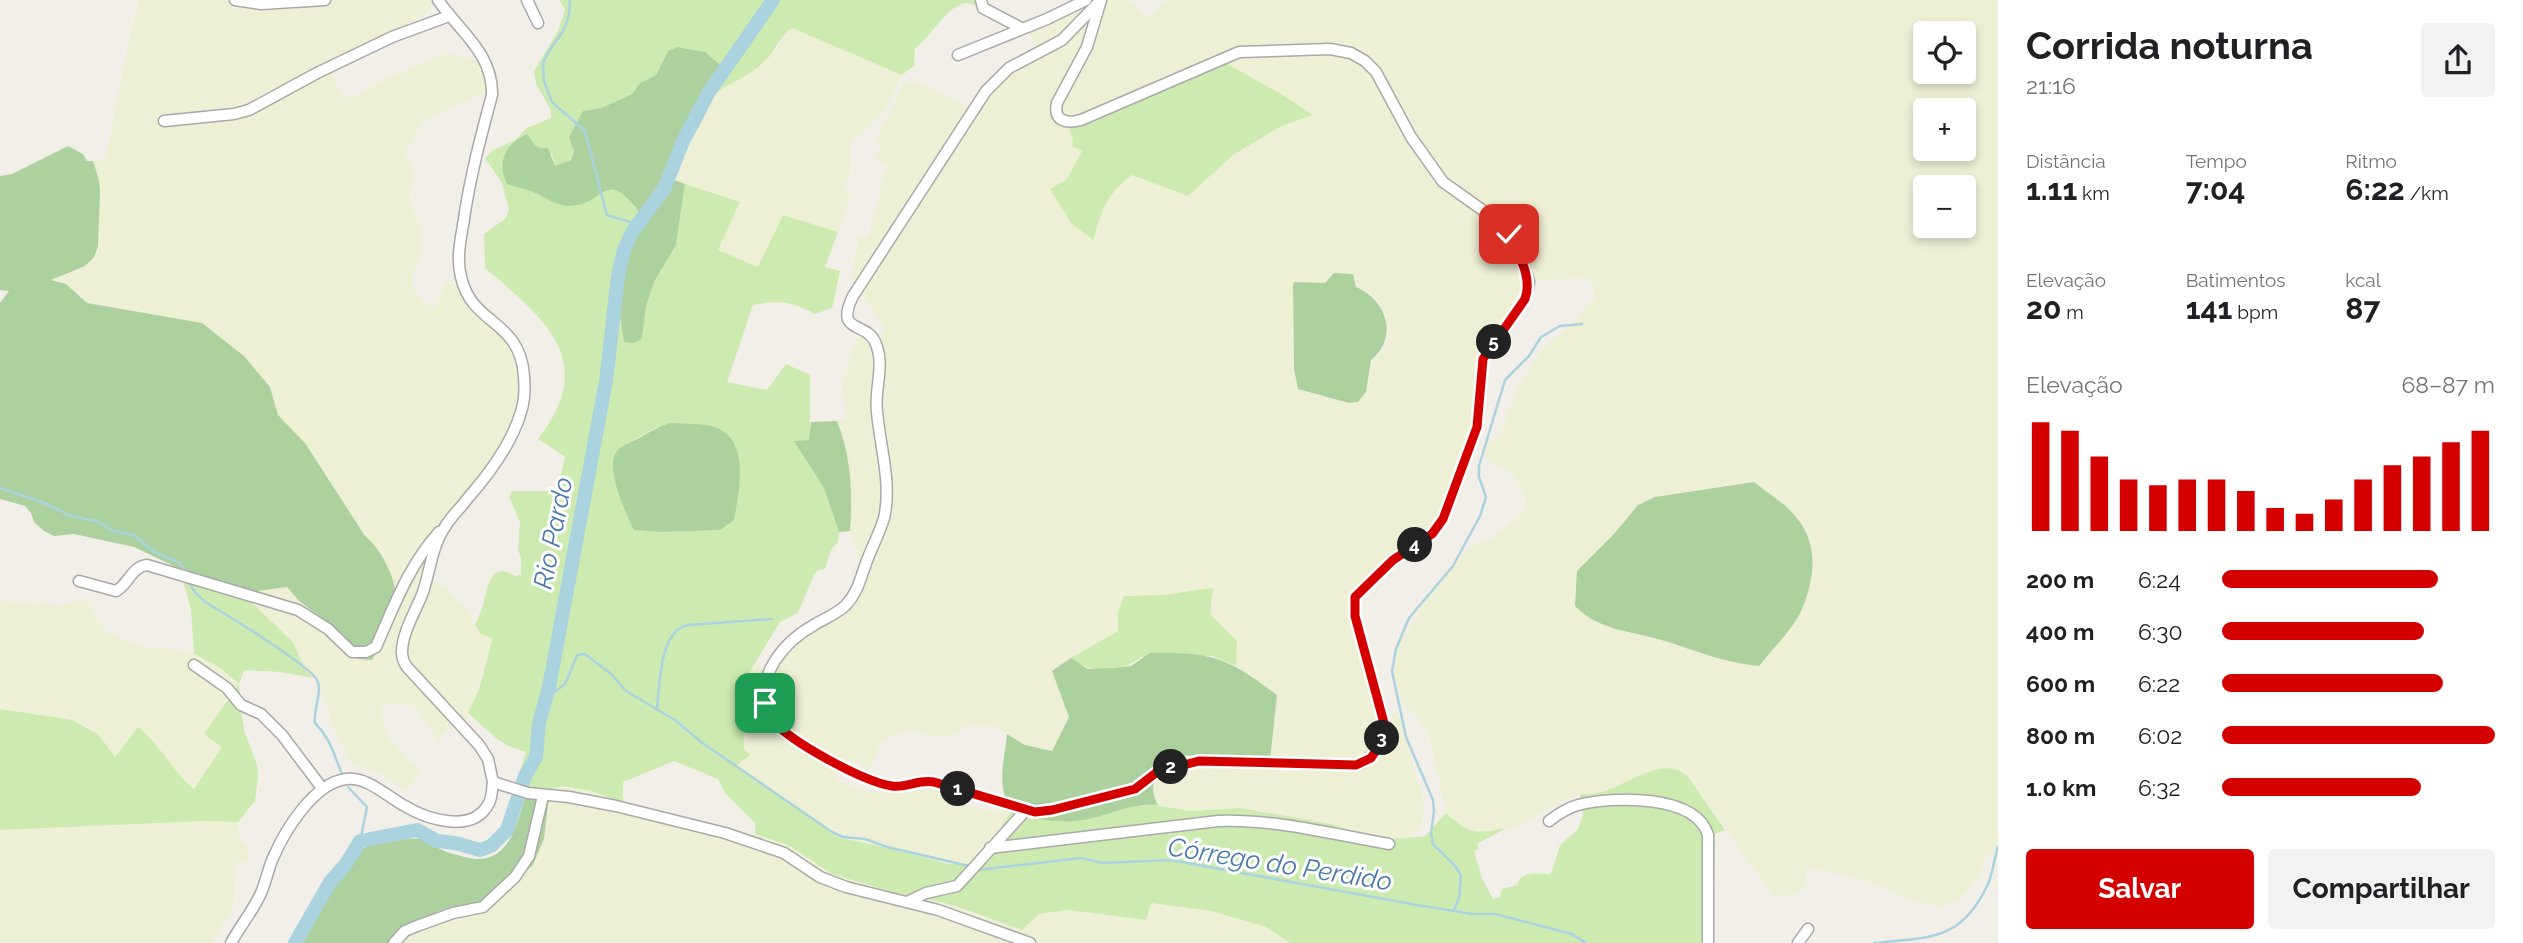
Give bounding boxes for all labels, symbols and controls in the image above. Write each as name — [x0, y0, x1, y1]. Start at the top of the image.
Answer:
map controls — [1913, 21, 1976, 238]
button: locate — [1913, 21, 1976, 84]
text: Corrida noturna — [2026, 23, 2313, 68]
button: share — [2421, 23, 2495, 97]
text: 21:16 — [2026, 72, 2076, 99]
button: + — [1913, 98, 1976, 161]
text: Distância — [2026, 150, 2106, 172]
text: Tempo — [2186, 150, 2247, 172]
text: Ritmo — [2345, 150, 2397, 172]
text: 1.11 — [2026, 172, 2077, 207]
text: 7:04 — [2186, 172, 2245, 207]
text: 6:22 — [2345, 172, 2405, 207]
button: − — [1913, 175, 1976, 238]
text: km — [2077, 182, 2110, 204]
text: /km — [2405, 182, 2449, 204]
pin — [1479, 204, 1539, 264]
icon: check — [1490, 215, 1528, 253]
text: Elevação — [2026, 269, 2106, 291]
text: Batimentos — [2186, 269, 2285, 291]
text: kcal — [2345, 269, 2381, 291]
text: 20 — [2026, 291, 2061, 326]
text: 141 — [2186, 291, 2232, 326]
text: 87 — [2345, 291, 2380, 326]
text: m — [2061, 301, 2084, 323]
text: bpm — [2232, 301, 2278, 323]
pin: 5 — [1476, 324, 1512, 360]
text: 5 — [1488, 330, 1499, 352]
text: Elevação — [2026, 371, 2123, 398]
text: 68–87 m — [2401, 371, 2495, 398]
water label: Rio Pardo — [527, 475, 579, 591]
pin: 4 — [1398, 528, 1432, 562]
text: 4 — [1409, 533, 1420, 555]
text: 200 m — [2026, 566, 2094, 593]
text: 6:24 — [2138, 566, 2181, 593]
text: 400 m — [2026, 618, 2094, 645]
text: 6:30 — [2138, 618, 2183, 645]
text: 600 m — [2026, 670, 2095, 697]
text: 6:22 — [2138, 670, 2180, 697]
pin — [735, 673, 795, 733]
icon: arrive — [746, 684, 784, 722]
pin: 3 — [1364, 720, 1400, 756]
text: 800 m — [2026, 722, 2095, 749]
text: 6:02 — [2138, 722, 2182, 749]
text: 3 — [1376, 726, 1387, 748]
pin: 2 — [1154, 750, 1188, 784]
text: 2 — [1165, 755, 1176, 777]
pin: 1 — [940, 772, 976, 806]
text: 1.0 km — [2026, 774, 2096, 801]
text: 6:32 — [2138, 774, 2180, 801]
text: 1 — [953, 777, 962, 799]
water label: Córrego do Perdido — [1166, 831, 1394, 897]
button: Salvar — [2026, 849, 2254, 929]
button: Compartilhar — [2268, 849, 2495, 929]

